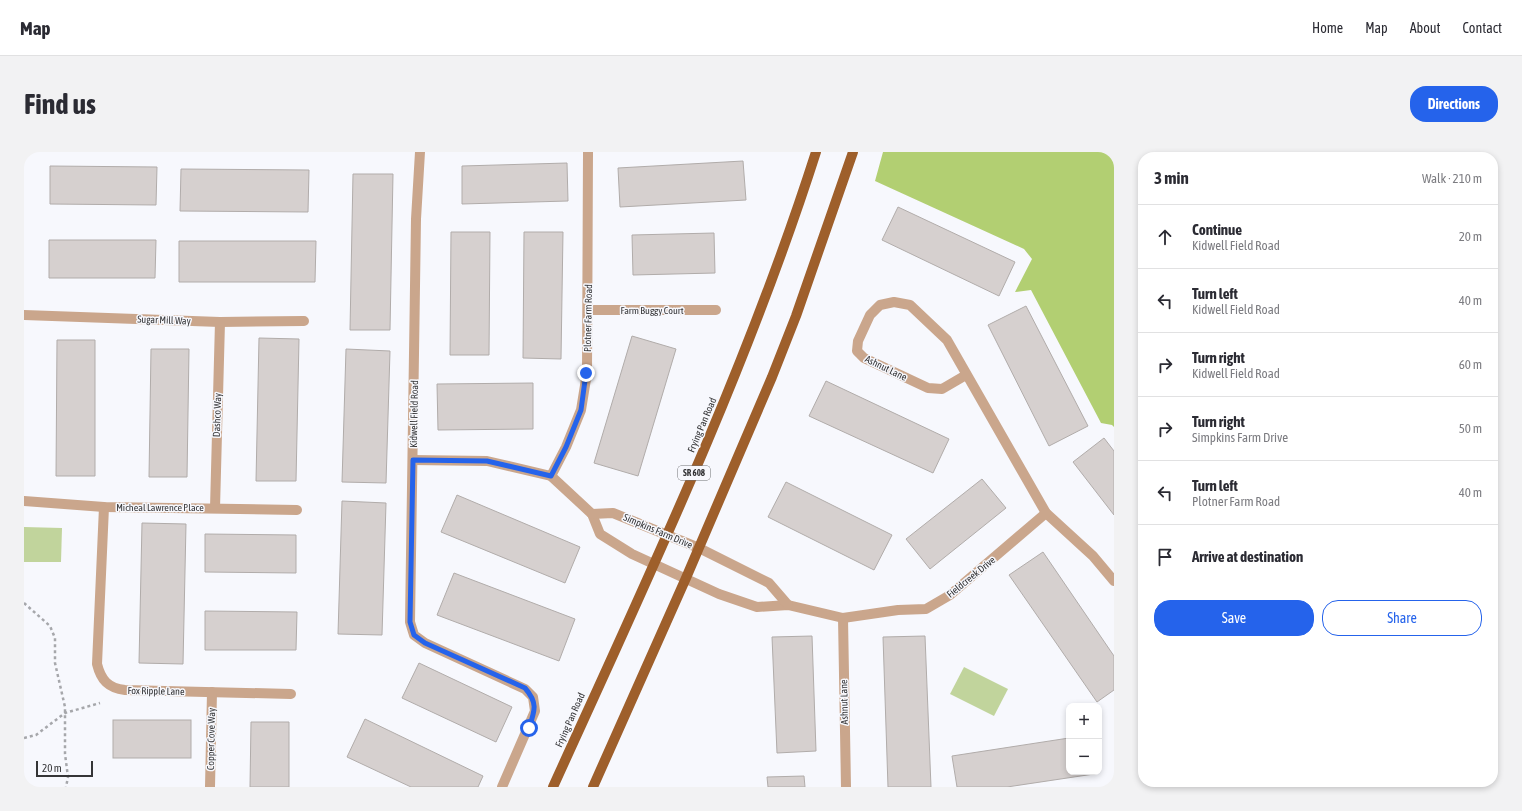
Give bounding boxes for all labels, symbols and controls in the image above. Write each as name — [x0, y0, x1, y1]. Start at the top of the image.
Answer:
text: Map — [20, 17, 51, 39]
text: Home — [1312, 20, 1343, 36]
text: Map — [1365, 20, 1388, 36]
text: About — [1410, 20, 1441, 36]
text: Contact — [1463, 20, 1502, 36]
button: Directions — [1410, 86, 1498, 122]
text: Find us — [24, 88, 96, 120]
text: 3 min — [1154, 168, 1189, 188]
text: Walk · 210 m — [1422, 171, 1482, 186]
text: Continue — [1192, 221, 1242, 238]
icon: ahead — [1154, 226, 1176, 248]
text: 20 m — [1459, 229, 1482, 244]
text: Kidwell Field Road — [1192, 238, 1280, 253]
street label: Plotner Farm Road — [582, 284, 594, 352]
text: Turn left — [1192, 285, 1238, 302]
icon: left — [1154, 290, 1176, 312]
text: 40 m — [1459, 293, 1482, 308]
text: Kidwell Field Road — [1192, 302, 1280, 317]
street label: Farm Buggy Court — [620, 305, 684, 316]
street label: Sugar Mill Way — [137, 314, 191, 326]
text: Turn right — [1192, 349, 1245, 366]
street label: Ashnut Lane — [863, 353, 909, 383]
icon: right — [1154, 354, 1176, 376]
text: 60 m — [1459, 357, 1482, 372]
route end — [577, 364, 595, 382]
text: Kidwell Field Road — [1192, 366, 1280, 381]
street label: Kidwell Field Road — [408, 380, 420, 448]
street label: Dashco Way — [211, 393, 223, 437]
street label: Frying Pan Road — [686, 396, 719, 454]
text: Turn right — [1192, 413, 1245, 430]
icon: right — [1154, 418, 1176, 440]
text: 50 m — [1459, 421, 1482, 436]
text: Simpkins Farm Drive — [1192, 430, 1288, 445]
road number: SR 608 — [678, 466, 710, 480]
text: Turn left — [1192, 477, 1238, 494]
icon: left — [1154, 482, 1176, 504]
text: 40 m — [1459, 485, 1482, 500]
text: Plotner Farm Road — [1192, 494, 1280, 509]
street label: Micheal Lawrence Place — [116, 502, 204, 513]
street label: Simpkins Farm Drive — [622, 511, 695, 551]
icon: arrive — [1154, 546, 1176, 568]
text: Arrive at destination — [1192, 548, 1303, 565]
street label: Fieldcreek Drive — [945, 554, 998, 600]
button: Save — [1154, 600, 1314, 636]
button: Share — [1322, 600, 1482, 636]
street label: Ashnut Lane — [838, 679, 850, 725]
street label: Fox Ripple Lane — [127, 685, 185, 697]
street label: Frying Pan Road — [553, 691, 587, 749]
map controls — [1066, 703, 1102, 775]
button: + — [1066, 703, 1102, 739]
street label: Copper Cove Way — [205, 708, 217, 770]
route start — [520, 719, 538, 737]
button: − — [1066, 739, 1102, 775]
scale bar — [36, 759, 93, 778]
text: 20 m — [42, 762, 62, 774]

